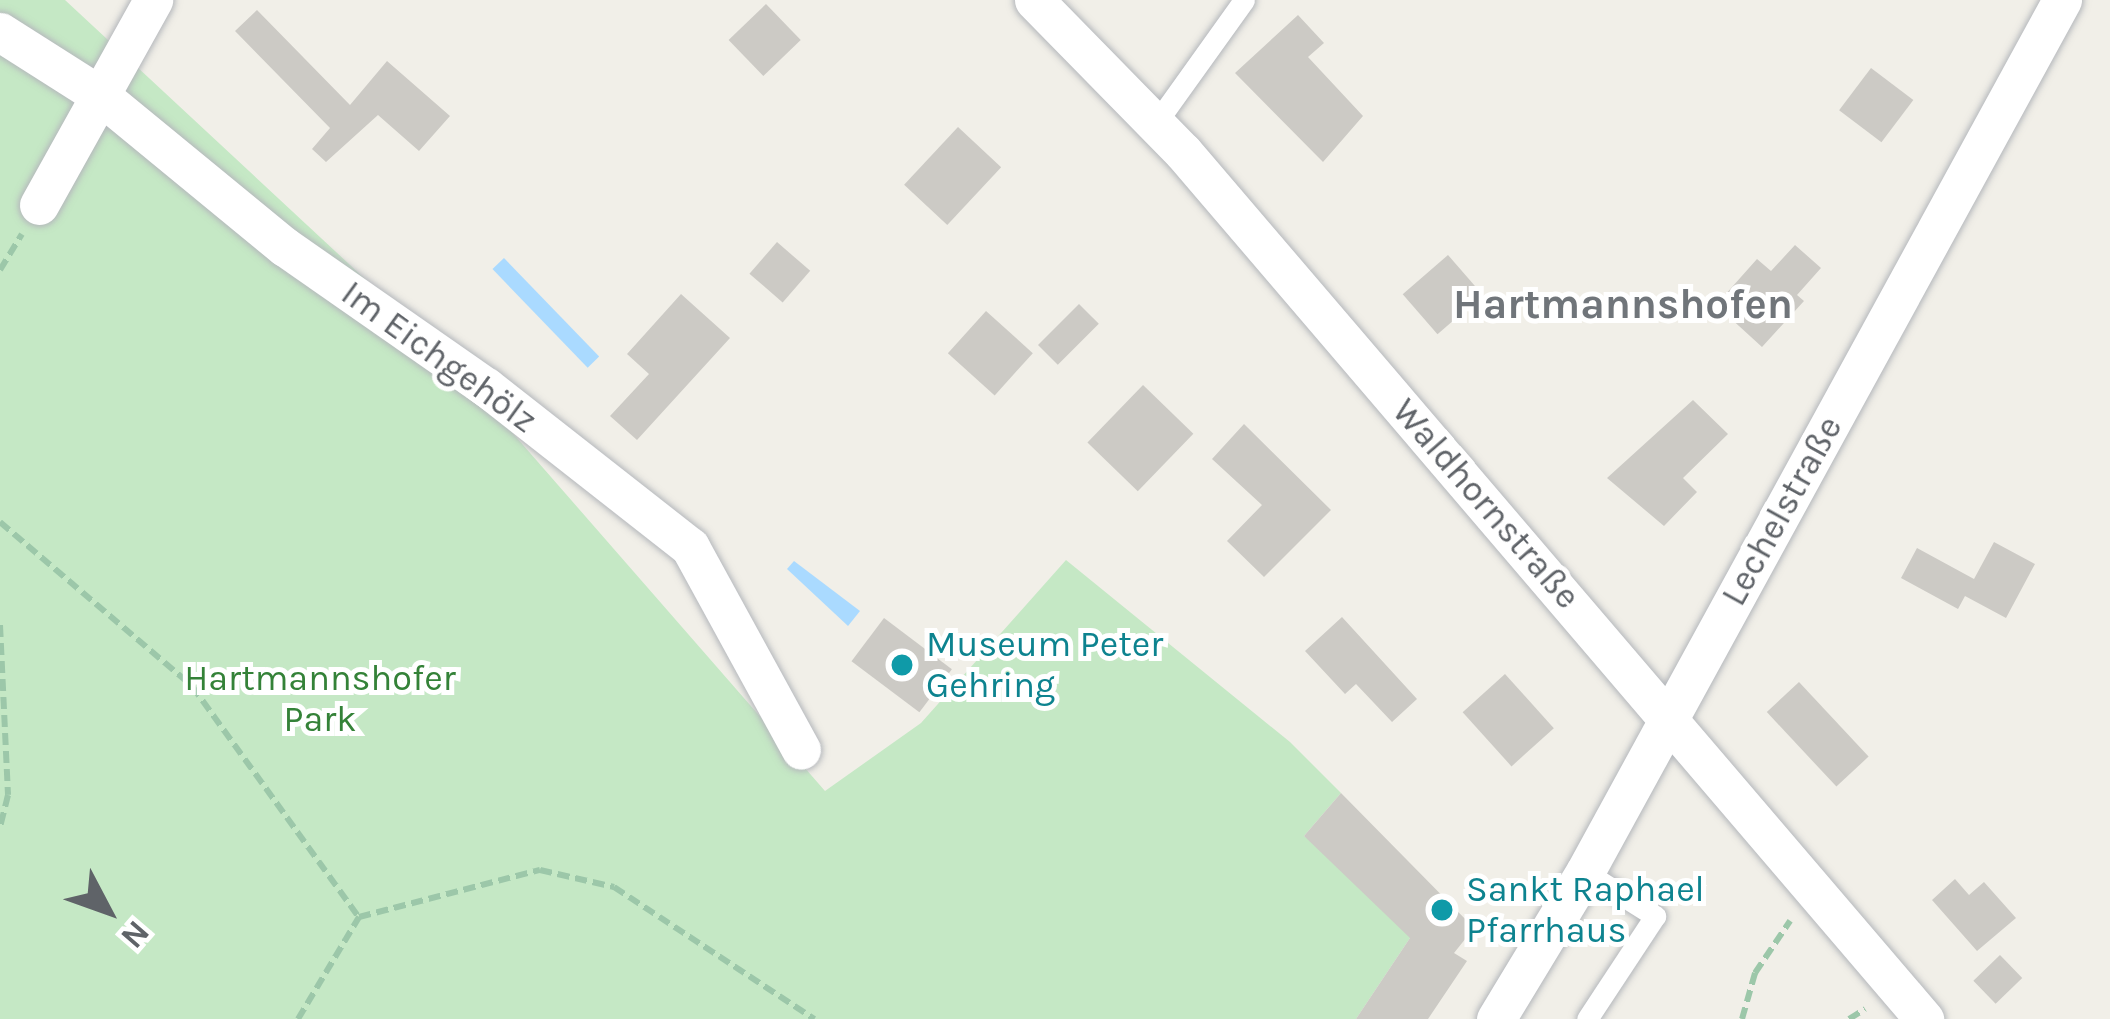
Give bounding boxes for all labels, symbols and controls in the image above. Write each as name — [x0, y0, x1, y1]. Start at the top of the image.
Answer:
street label: Im Eichgehölz — [333, 272, 545, 442]
district label: Hartmannshofen — [1453, 279, 1793, 329]
street label: Waldhornstraße — [1383, 390, 1589, 618]
street label: Lechelstraße — [1712, 409, 1852, 613]
place label: Museum Peter Gehring — [926, 622, 1163, 707]
marker: Museum Peter Gehring — [889, 652, 915, 678]
park label: Hartmannshofer Park — [184, 656, 456, 741]
north arrow — [48, 851, 168, 971]
place label: Sankt Raphael Pfarrhaus — [1466, 867, 1705, 952]
marker: Sankt Raphael Pfarrhaus — [1429, 897, 1455, 923]
text: N — [113, 913, 157, 956]

